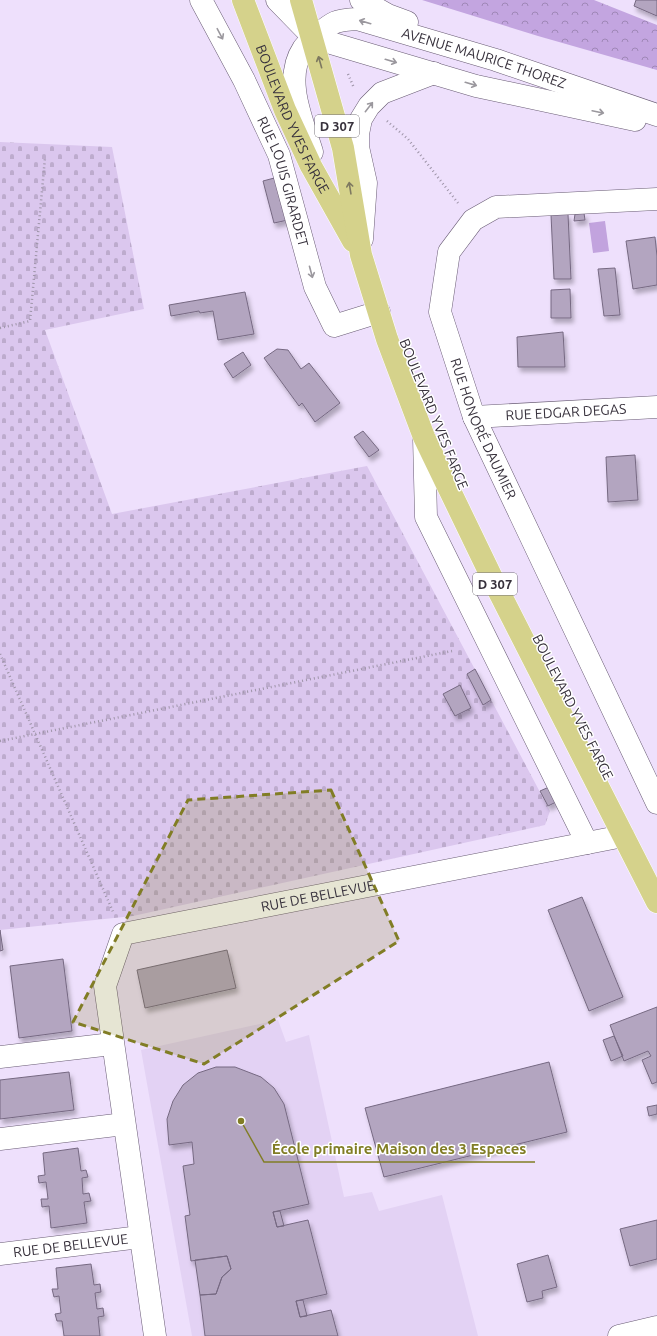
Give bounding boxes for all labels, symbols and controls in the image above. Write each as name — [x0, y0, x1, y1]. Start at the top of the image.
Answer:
one-way arrow — [358, 17, 371, 25]
street label: AVENUE MAURICE THOREZ — [400, 25, 568, 91]
one-way arrow — [216, 28, 224, 40]
street label: BOULEVARD YVES FARGE — [253, 42, 333, 196]
one-way arrow — [316, 56, 323, 69]
one-way arrow — [385, 58, 398, 65]
one-way arrow — [464, 81, 477, 88]
one-way arrow — [365, 102, 373, 113]
one-way arrow — [591, 108, 604, 116]
street label: RUE LOUIS GIRARDET — [254, 114, 312, 248]
road number: D 307 — [315, 115, 359, 137]
one-way arrow — [346, 182, 354, 195]
one-way arrow — [308, 265, 315, 278]
street label: BOULEVARD YVES FARGE — [396, 336, 472, 492]
street label: RUE HONORÉ DAUMIER — [447, 356, 520, 502]
street label: RUE EDGAR DEGAS — [505, 401, 627, 423]
road number: D 307 — [473, 573, 517, 595]
street label: BOULEVARD YVES FARGE — [529, 632, 617, 782]
street label: RUE DE BELLEVUE — [259, 877, 376, 915]
callout: École primaire Maison des 3 Espaces — [264, 1135, 535, 1162]
text: École primaire Maison des 3 Espaces — [272, 1140, 526, 1157]
street label: RUE DE BELLEVUE — [12, 1231, 129, 1260]

